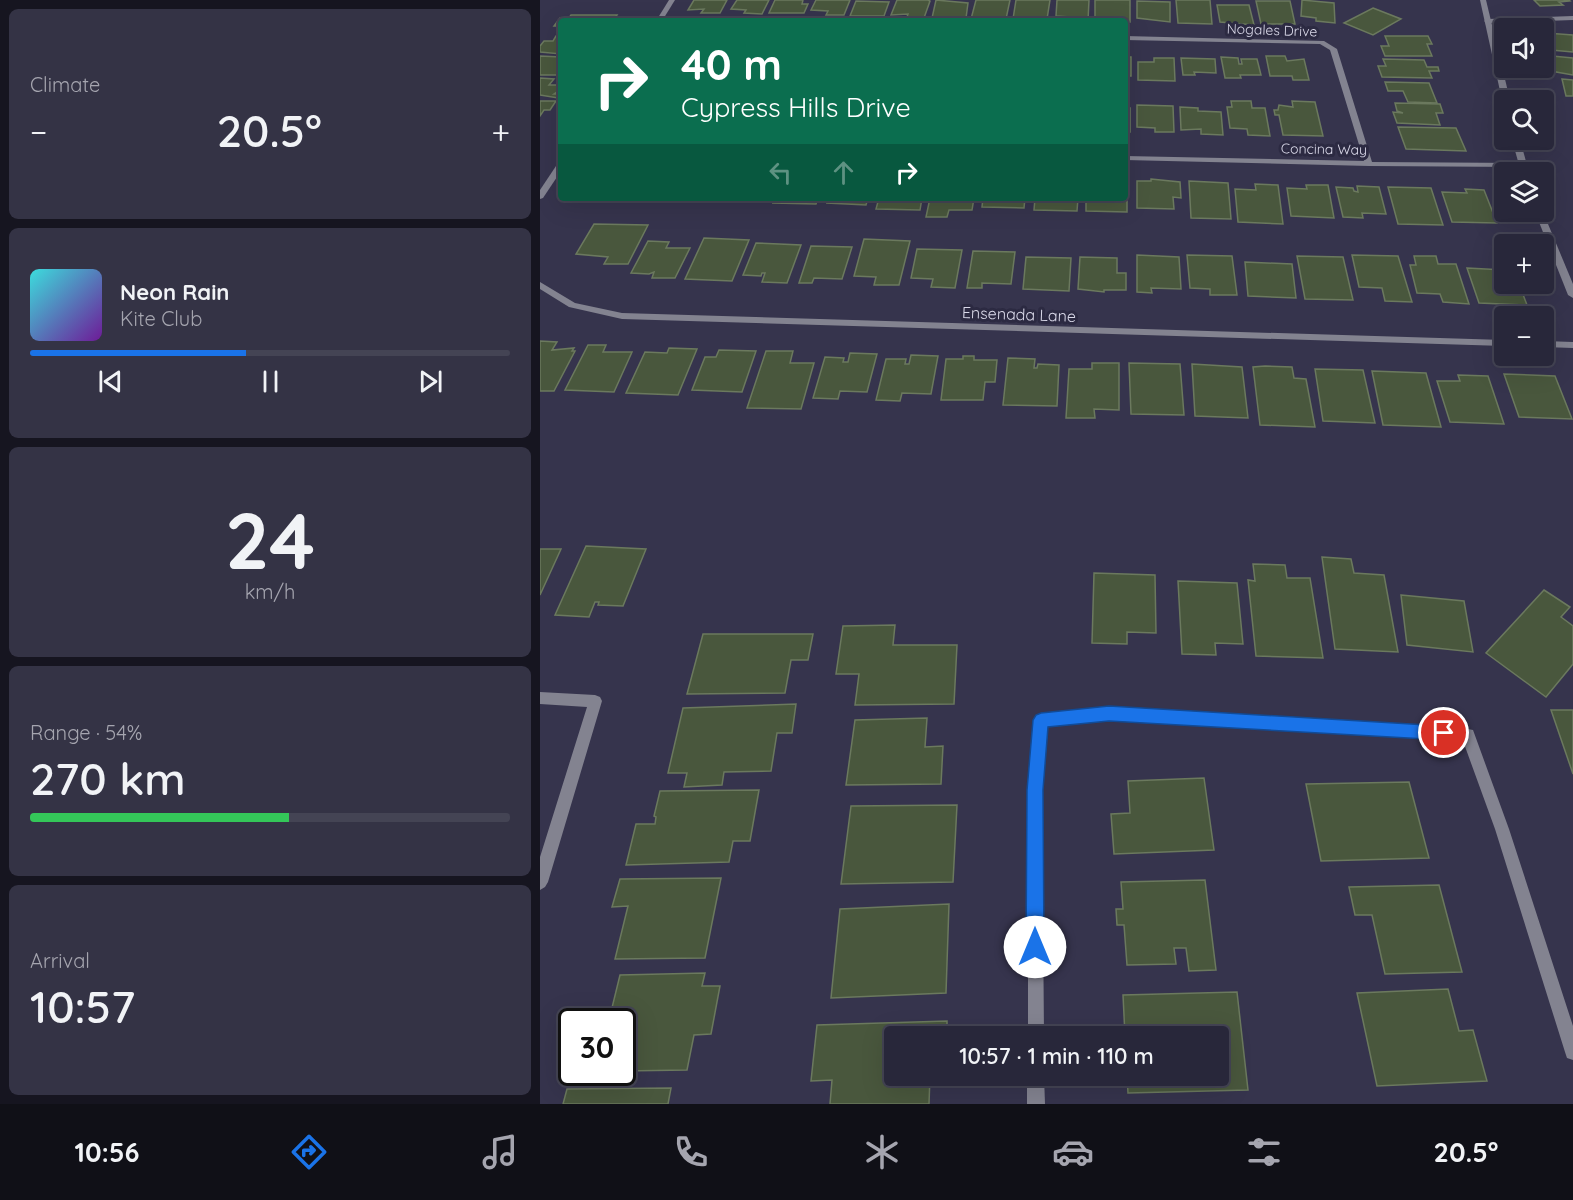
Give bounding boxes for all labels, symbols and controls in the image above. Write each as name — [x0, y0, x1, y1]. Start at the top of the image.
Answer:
map controls — [1494, 18, 1554, 366]
button: sound — [1494, 18, 1554, 78]
street label: Nogales Drive — [1226, 19, 1318, 41]
text: 40 m — [681, 38, 782, 91]
icon: right — [582, 42, 660, 120]
text: Climate — [30, 72, 100, 97]
text: Cypress Hills Drive — [681, 90, 911, 124]
button: search — [1494, 90, 1554, 150]
text: 20.5° — [217, 102, 322, 158]
text: − — [30, 111, 47, 152]
text: + — [491, 111, 510, 152]
street label: Concina Way — [1281, 139, 1367, 159]
icon: left — [764, 156, 797, 189]
icon: ahead — [827, 156, 860, 189]
icon: right — [890, 156, 923, 189]
button: layers — [1494, 162, 1554, 222]
button: + — [1494, 234, 1554, 294]
text: Neon Rain — [120, 278, 229, 306]
street label: Ensenada Lane — [962, 302, 1076, 326]
text: Kite Club — [120, 306, 202, 331]
button: − — [1494, 306, 1554, 366]
icon: previous — [94, 365, 127, 398]
icon: pause — [254, 365, 287, 398]
icon: next — [414, 365, 447, 398]
text: 24 — [225, 491, 315, 589]
text: km/h — [245, 579, 295, 604]
pin — [1418, 707, 1469, 758]
icon: arrive — [1427, 716, 1460, 749]
text: Range · 54% — [30, 720, 142, 745]
text: 270 km — [30, 750, 186, 806]
position arrow — [1003, 915, 1067, 979]
text: Arrival — [30, 948, 90, 973]
text: 10:57 — [30, 978, 135, 1034]
speed limit sign: 30 — [558, 1008, 636, 1086]
text: 10:57 · 1 min · 110 m — [959, 1042, 1154, 1070]
icon: directions — [288, 1131, 330, 1173]
icon: music — [479, 1131, 521, 1173]
icon: phone — [670, 1131, 712, 1173]
icon: climate — [861, 1131, 903, 1173]
icon: car — [1052, 1131, 1094, 1173]
icon: filters — [1243, 1131, 1285, 1173]
text: 10:56 — [74, 1135, 139, 1169]
text: 20.5° — [1434, 1135, 1498, 1169]

